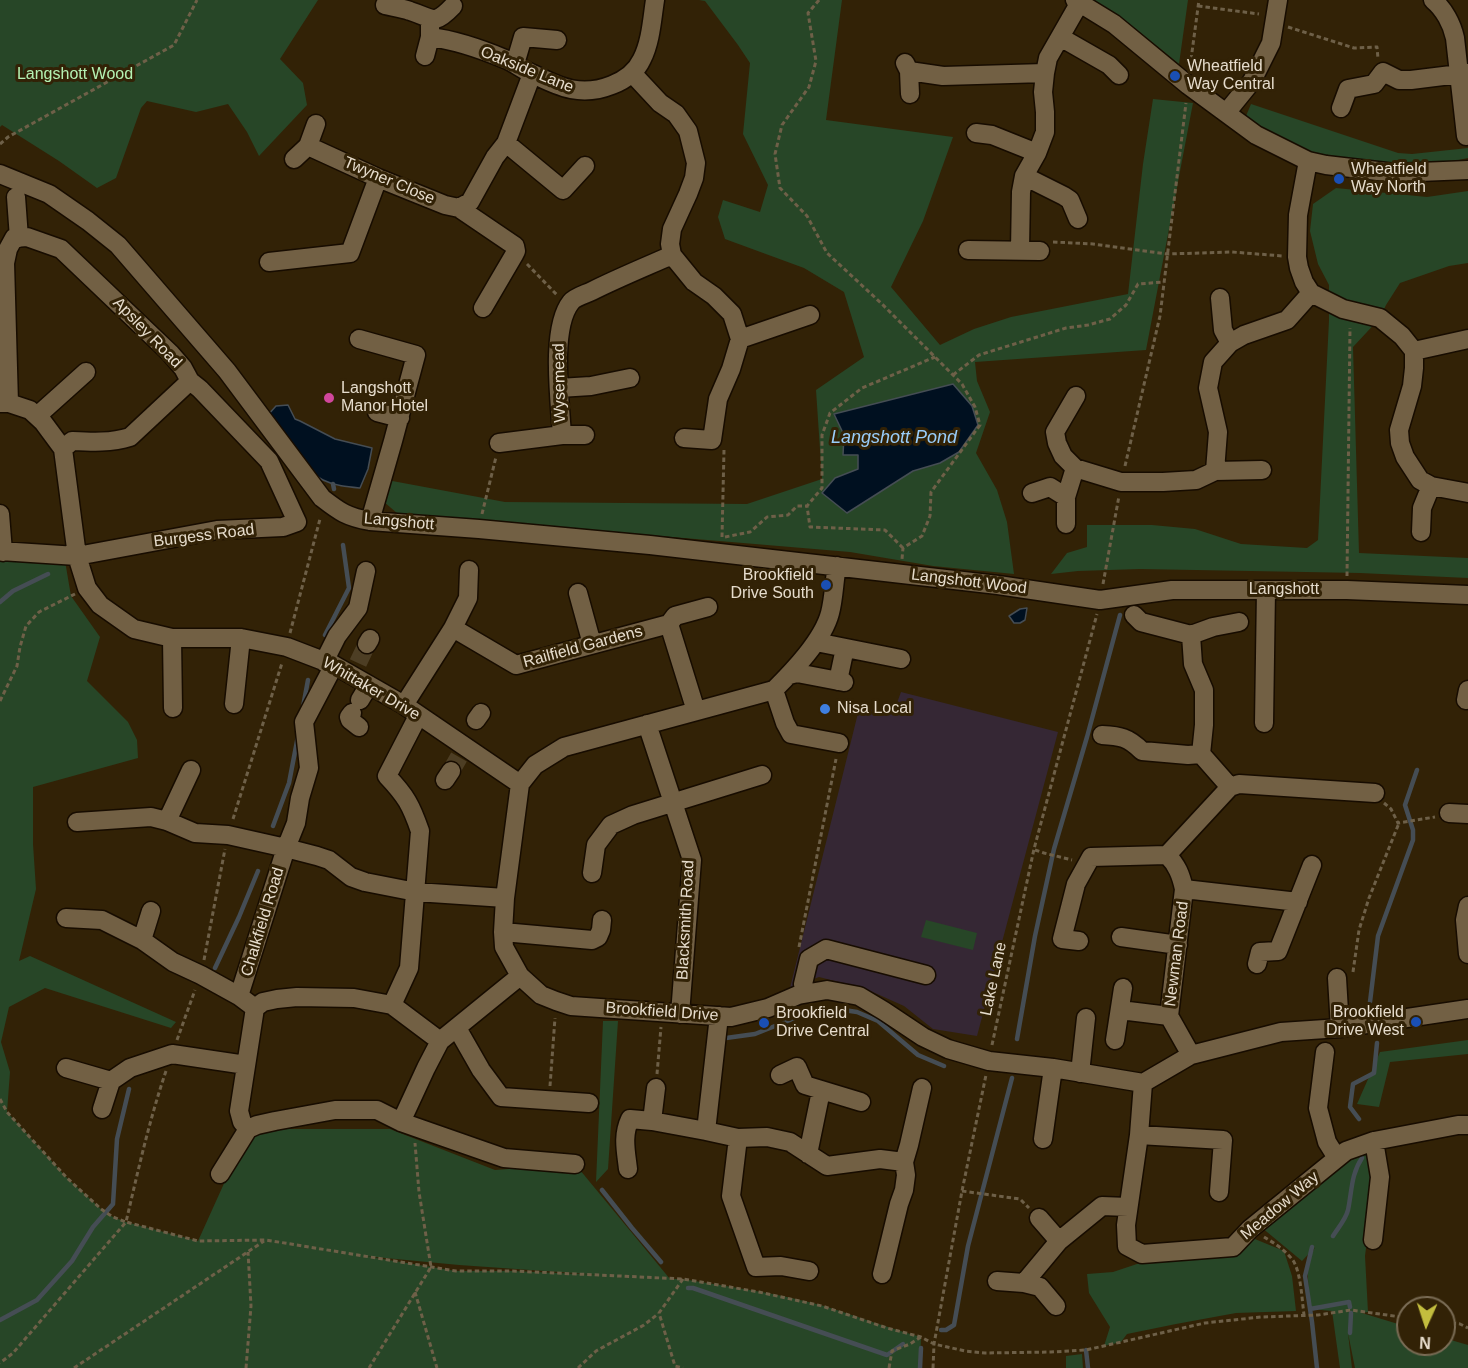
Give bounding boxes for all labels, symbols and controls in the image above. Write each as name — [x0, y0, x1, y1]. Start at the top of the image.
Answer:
street label: Oakside Lane — [478, 43, 576, 97]
place label: Wheatfield Way Central — [1187, 57, 1274, 95]
park label: Langshott Wood — [17, 65, 133, 85]
marker: Wheatfield Way Central — [1168, 69, 1182, 83]
street label: Twyner Close — [341, 153, 437, 209]
place label: Wheatfield Way North — [1351, 160, 1427, 198]
marker: Wheatfield Way North — [1332, 172, 1346, 186]
street label: Apsley Road — [109, 294, 185, 372]
street label: Wysemead — [550, 343, 570, 423]
place label: Langshott Manor Hotel — [341, 379, 428, 417]
marker: Langshott Manor Hotel — [322, 391, 336, 405]
water label: Langshott Pond — [831, 427, 957, 449]
street label: Langshott — [363, 509, 435, 535]
street label: Burgess Road — [153, 520, 255, 552]
street label: Langshott Wood — [910, 565, 1028, 599]
place label: Brookfield Drive South — [730, 566, 814, 604]
marker: Brookfield Drive South — [819, 578, 833, 592]
street label: Langshott — [1249, 580, 1319, 600]
street label: Railfield Gardens — [521, 622, 645, 672]
street label: Whittaker Drive — [319, 653, 423, 725]
place label: Nisa Local — [837, 699, 912, 719]
marker: Nisa Local — [818, 702, 832, 716]
street label: Blacksmith Road — [673, 860, 699, 980]
street label: Chalkfield Road — [237, 865, 289, 979]
street label: Newman Road — [1161, 900, 1193, 1008]
street label: Lake Lane — [977, 940, 1011, 1018]
street label: Brookfield Drive — [605, 998, 719, 1026]
place label: Brookfield Drive West — [1326, 1003, 1404, 1041]
place label: Brookfield Drive Central — [776, 1004, 869, 1042]
marker: Brookfield Drive West — [1409, 1015, 1423, 1029]
marker: Brookfield Drive Central — [757, 1016, 771, 1030]
street label: Meadow Way — [1237, 1168, 1323, 1244]
north arrow — [1396, 1296, 1456, 1356]
text: N — [1419, 1334, 1431, 1351]

